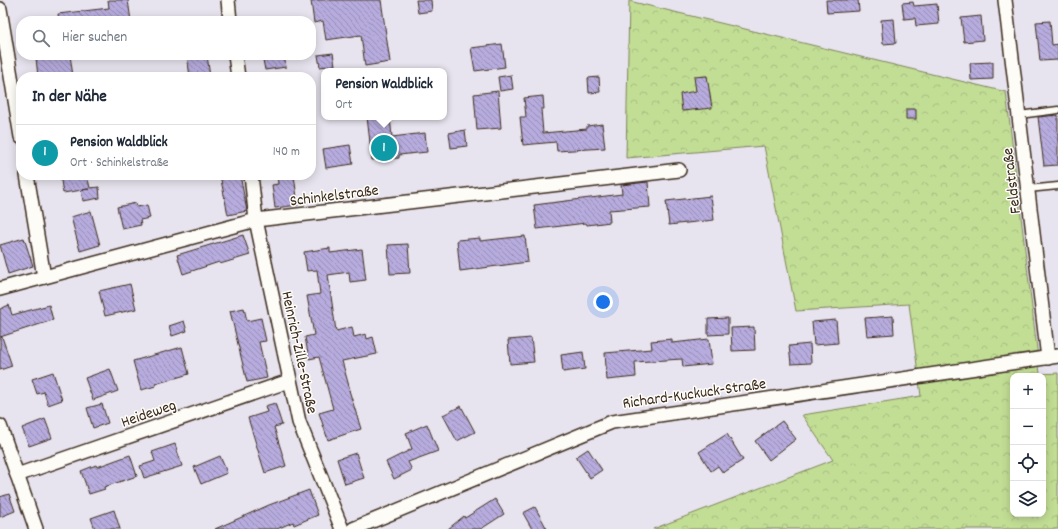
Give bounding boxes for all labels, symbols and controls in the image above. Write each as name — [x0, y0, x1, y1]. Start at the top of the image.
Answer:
search box — [16, 16, 316, 60]
icon: search — [30, 27, 52, 49]
text: Hier suchen — [62, 27, 127, 49]
popup — [321, 68, 447, 120]
text: Pension Waldblick — [335, 74, 433, 96]
text: In der Nähe — [32, 86, 107, 110]
text: Ort — [335, 96, 352, 115]
text: Pension Waldblick — [70, 132, 168, 154]
pin: 1 — [371, 133, 397, 163]
text: 1 — [44, 143, 46, 162]
text: 140 m — [273, 143, 300, 162]
street label: Feldstraße — [997, 146, 1028, 215]
text: Ort · Schinkelstraße — [70, 154, 169, 173]
street label: Schinkelstraße — [289, 180, 380, 213]
street label: Heinrich-Zille-Straße — [274, 289, 323, 416]
your location — [593, 292, 613, 312]
street label: Richard-Kuckuck-Straße — [621, 373, 768, 416]
map controls — [1010, 373, 1046, 517]
button: + — [1010, 373, 1046, 409]
street label: Heideweg — [118, 394, 180, 435]
button: − — [1010, 409, 1046, 445]
button: locate — [1010, 445, 1046, 481]
button: layers — [1010, 481, 1046, 517]

